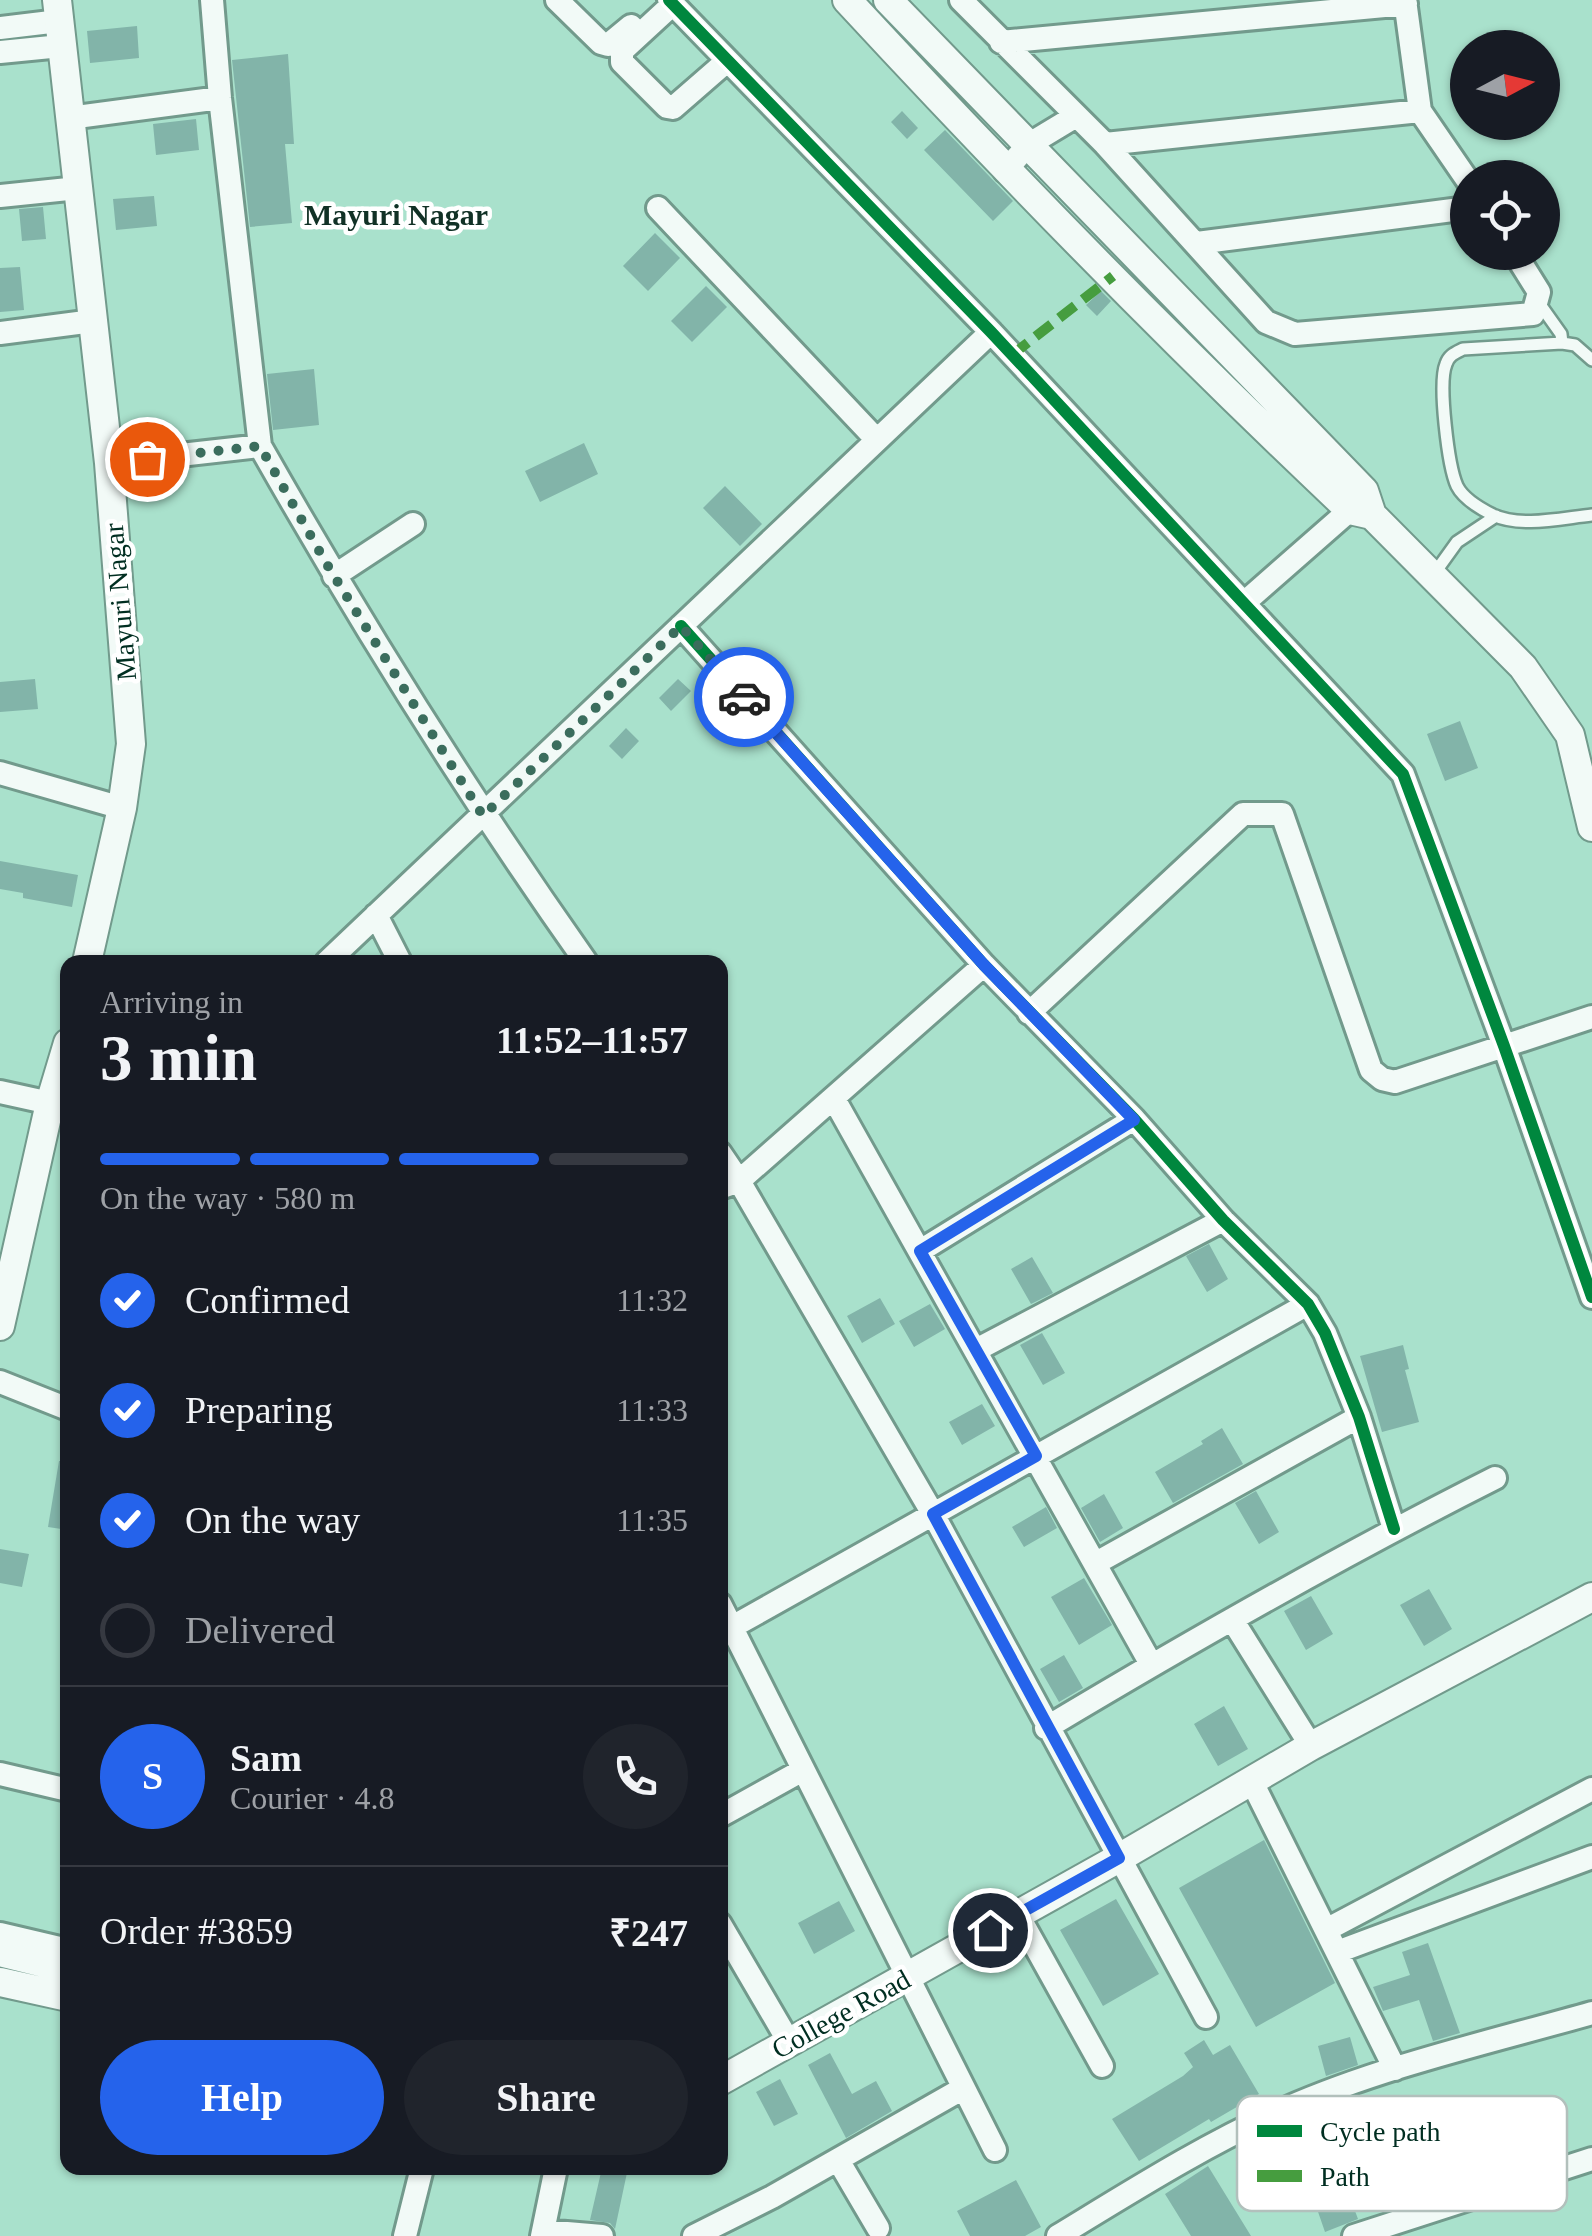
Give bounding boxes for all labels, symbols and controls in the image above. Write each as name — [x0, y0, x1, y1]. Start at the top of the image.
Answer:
north arrow — [1450, 30, 1560, 140]
map controls — [1450, 30, 1560, 270]
button: locate — [1450, 160, 1560, 270]
district label: Mayuri Nagar — [304, 198, 488, 231]
pin — [105, 417, 190, 502]
icon: bag — [120, 432, 175, 487]
street label: Mayuri Nagar — [98, 521, 142, 682]
courier — [694, 647, 794, 747]
icon: car — [717, 670, 772, 725]
text: Arriving in — [100, 984, 243, 1020]
text: 11:52–11:57 — [496, 1019, 688, 1061]
text: 3 min — [100, 1022, 257, 1094]
text: On the way · 580 m — [100, 1180, 355, 1216]
icon: check — [100, 1273, 155, 1328]
text: Confirmed — [185, 1279, 350, 1321]
text: 11:32 — [616, 1282, 688, 1318]
icon: check — [100, 1383, 155, 1438]
text: Preparing — [185, 1389, 333, 1431]
text: 11:33 — [616, 1392, 688, 1428]
icon: check — [100, 1493, 155, 1548]
text: On the way — [185, 1499, 360, 1541]
text: 11:35 — [616, 1502, 688, 1538]
text: Delivered — [185, 1609, 335, 1651]
button: phone — [583, 1724, 688, 1829]
text: Sam — [230, 1737, 302, 1779]
text: S — [142, 1755, 163, 1797]
text: Courier · 4.8 — [230, 1780, 394, 1816]
pin — [948, 1888, 1033, 1973]
icon: home — [963, 1903, 1018, 1958]
text: Order #3859 — [100, 1910, 293, 1952]
text: ₹247 — [609, 1912, 688, 1954]
street label: College Road — [766, 1963, 916, 2065]
button: Help — [100, 2040, 384, 2155]
button: Share — [404, 2040, 688, 2155]
legend — [1237, 2096, 1567, 2211]
text: Cycle path — [1320, 2116, 1441, 2147]
text: Path — [1320, 2161, 1370, 2192]

